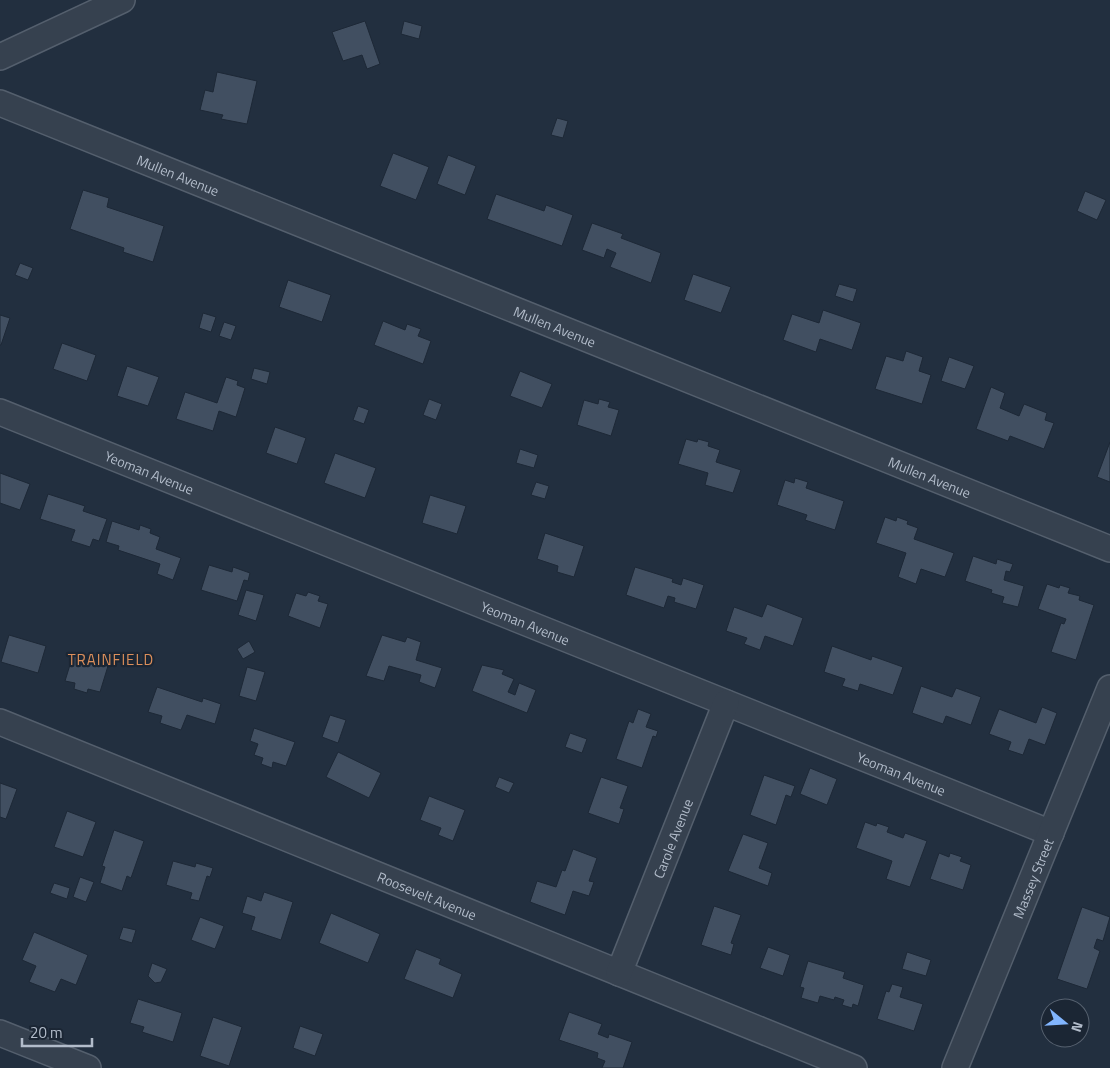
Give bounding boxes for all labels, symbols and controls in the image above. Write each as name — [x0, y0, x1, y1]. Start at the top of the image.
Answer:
street label: Mullen Avenue — [134, 149, 223, 201]
street label: Mullen Avenue — [511, 300, 599, 352]
street label: Yeoman Avenue — [102, 445, 197, 499]
street label: Mullen Avenue — [885, 451, 974, 503]
street label: Yeoman Avenue — [478, 595, 573, 650]
district label: TRAINFIELD — [68, 648, 154, 671]
street label: Yeoman Avenue — [854, 746, 949, 800]
street label: Carole Avenue — [647, 795, 698, 881]
street label: Massey Street — [1007, 835, 1058, 921]
street label: Roosevelt Avenue — [374, 866, 480, 925]
north arrow — [1040, 998, 1090, 1048]
scale bar — [22, 1016, 92, 1048]
text: N — [1066, 1019, 1089, 1035]
text: 20 m — [30, 1021, 63, 1044]

